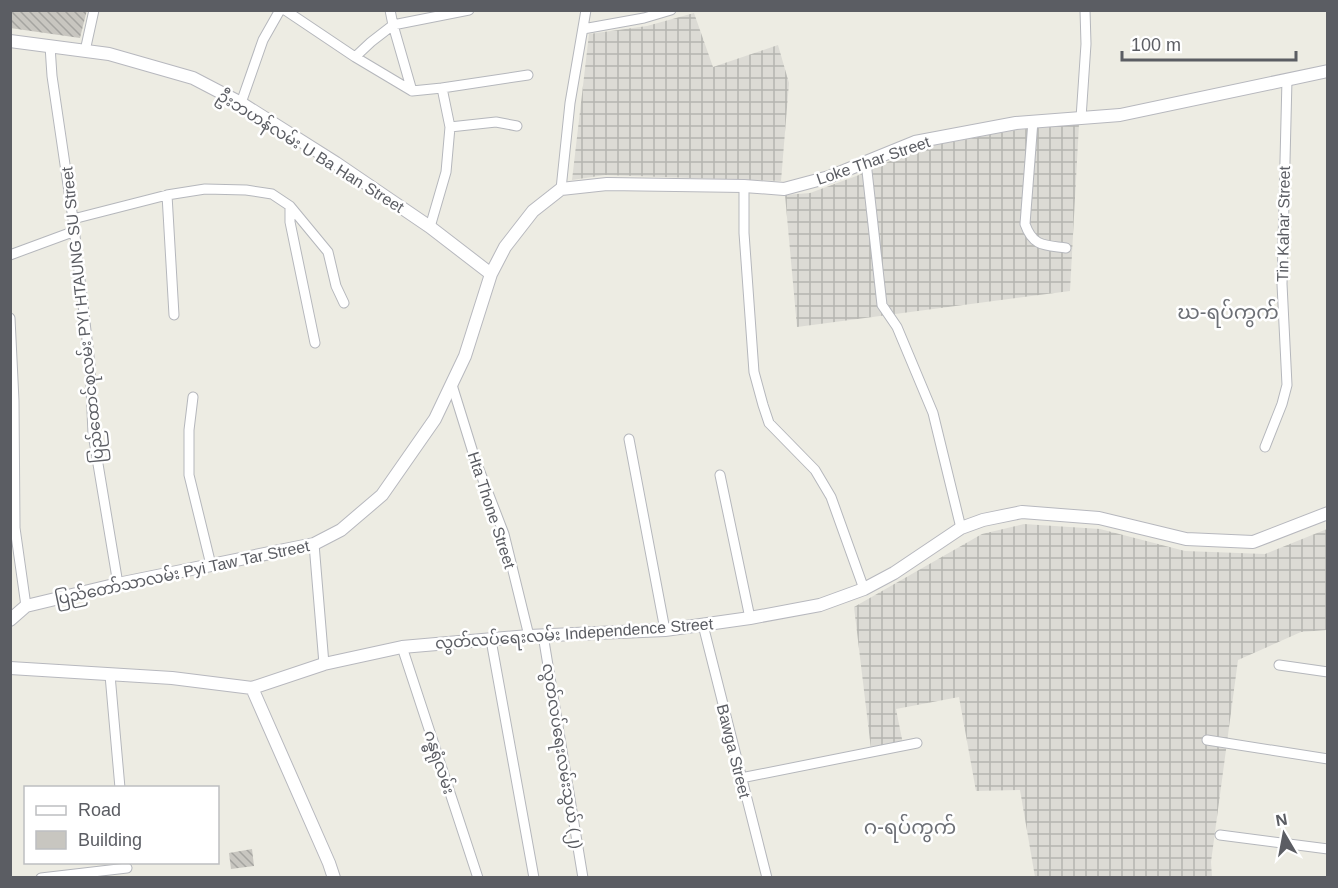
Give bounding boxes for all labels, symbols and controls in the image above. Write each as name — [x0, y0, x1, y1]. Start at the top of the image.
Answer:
scale bar — [1122, 24, 1296, 62]
text: 100 m — [1131, 35, 1181, 55]
street label: ဦးဘဟန်လမ်း U Ba Han Street — [212, 84, 409, 221]
street label: Loke Thar Street — [814, 133, 933, 188]
street label: ပြည်ထောင်စုလမ်း PYI HTAUNG SU Street — [55, 165, 112, 464]
street label: Tin Kahar Street — [1274, 165, 1293, 282]
district label: ဃ-ရပ်ကွက် — [1177, 298, 1279, 328]
street label: Hta Thone Street — [465, 450, 519, 571]
street label: ပြည်တော်သာလမ်း Pyi Taw Tar Street — [53, 534, 313, 613]
street label: လွတ်လပ်ရေးလမ်း Independence Street — [434, 612, 715, 657]
street label: လွတ်လပ်ရေးလမ်းသွယ် (၂) — [534, 662, 589, 851]
street label: Bawga Street — [714, 702, 754, 800]
street label: ဂန္ဓရုံလမ်း — [416, 727, 461, 798]
legend — [24, 786, 219, 864]
text: Road — [78, 800, 121, 820]
north arrow — [1254, 804, 1314, 864]
text: N — [1274, 810, 1289, 829]
district label: ဂ-ရပ်ကွက် — [864, 813, 956, 843]
text: Building — [78, 830, 142, 850]

